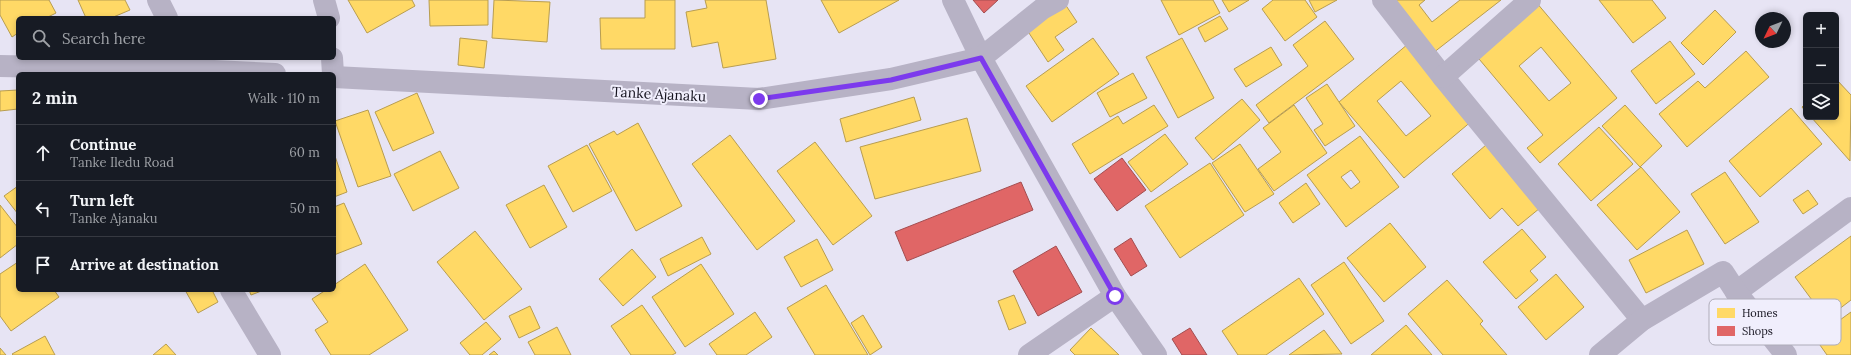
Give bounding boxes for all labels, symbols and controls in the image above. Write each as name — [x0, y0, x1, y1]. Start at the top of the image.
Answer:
north arrow — [1755, 12, 1791, 48]
map controls — [1803, 12, 1839, 120]
button: + — [1803, 12, 1839, 48]
search box — [16, 16, 336, 60]
icon: search — [30, 27, 52, 49]
text: Search here — [62, 29, 145, 48]
button: − — [1803, 48, 1839, 84]
street label: Tanke Ajanaku — [611, 83, 707, 105]
button: layers — [1803, 84, 1839, 120]
text: 2 min — [32, 87, 78, 109]
text: Walk · 110 m — [248, 90, 320, 107]
route end — [750, 90, 768, 108]
text: Continue — [70, 135, 136, 154]
icon: ahead — [32, 142, 54, 164]
text: 60 m — [289, 144, 320, 161]
text: Tanke Iledu Road — [70, 154, 174, 171]
text: Turn left — [70, 191, 134, 210]
icon: left — [32, 198, 54, 220]
text: 50 m — [290, 200, 320, 217]
text: Tanke Ajanaku — [70, 210, 158, 227]
icon: arrive — [32, 254, 54, 276]
text: Arrive at destination — [70, 255, 219, 274]
route start — [1106, 287, 1124, 305]
legend — [1709, 299, 1841, 345]
text: Homes — [1742, 306, 1778, 320]
text: Shops — [1742, 324, 1773, 338]

